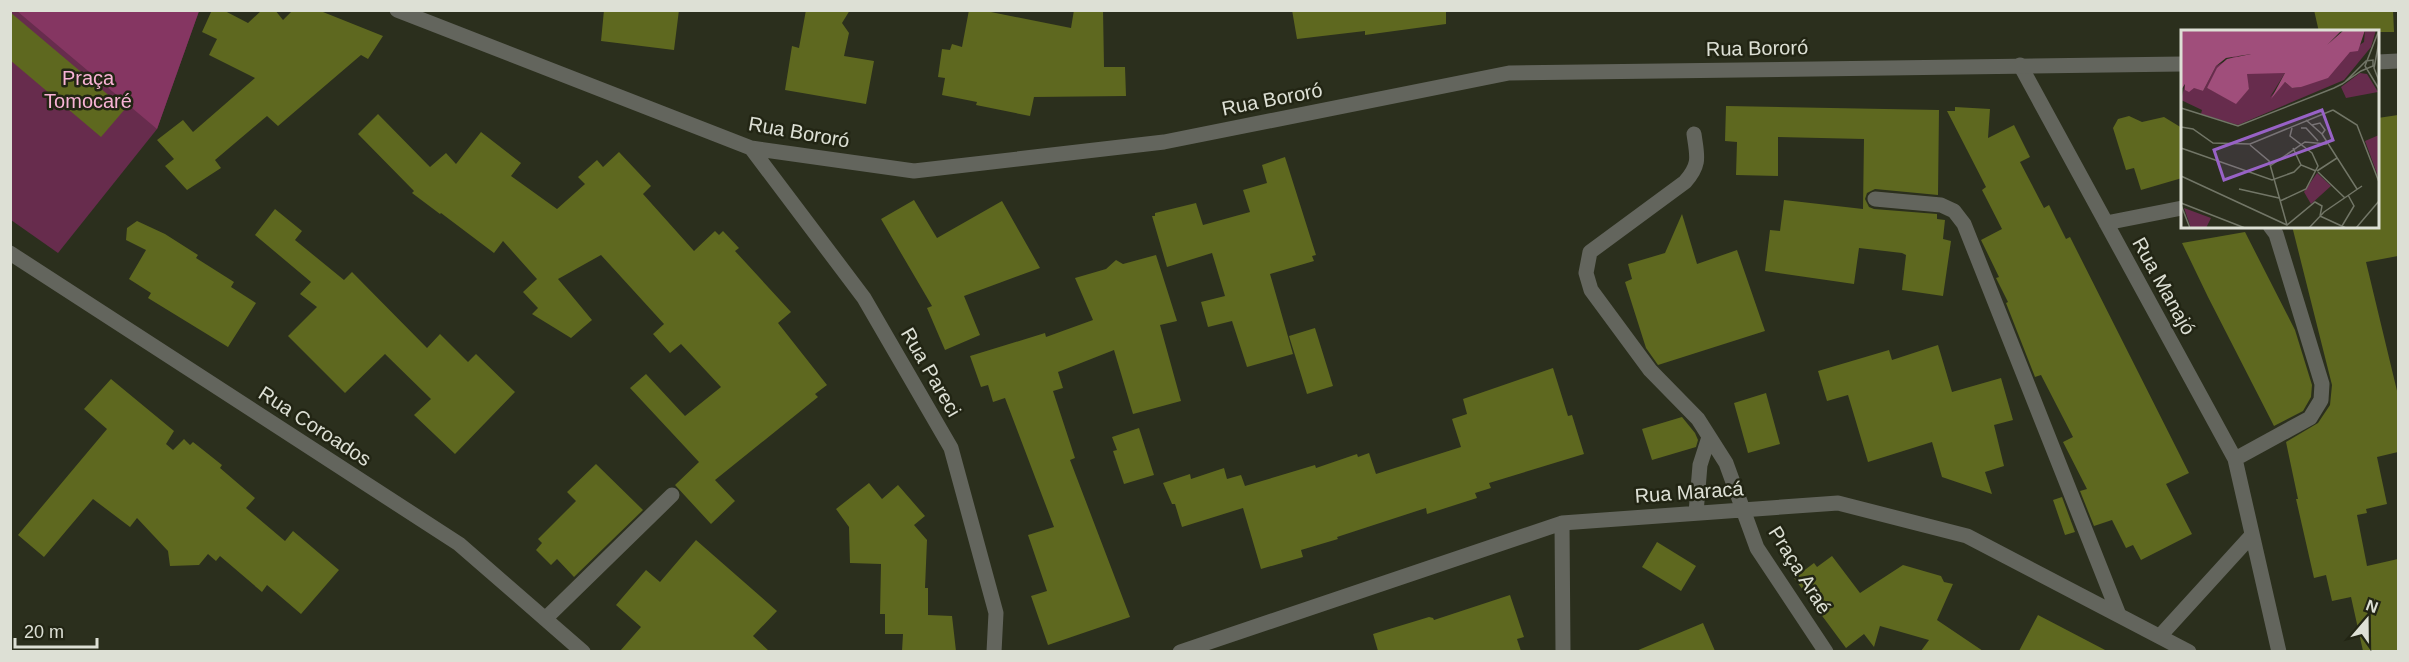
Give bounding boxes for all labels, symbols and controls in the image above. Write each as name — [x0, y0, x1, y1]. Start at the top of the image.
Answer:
inset map — [2181, 30, 2379, 228]
street label: Rua Bororó — [1706, 36, 1808, 60]
park label: Praça Tomocaré — [44, 67, 132, 112]
street label: Rua Bororó — [1220, 78, 1324, 120]
street label: Rua Bororó — [747, 112, 851, 152]
street label: Rua Manajó — [2128, 234, 2200, 338]
street label: Rua Pareci — [897, 324, 965, 420]
street label: Rua Coroados — [255, 382, 375, 470]
street label: Rua Maracá — [1634, 477, 1745, 507]
street label: Praça Araé — [1764, 522, 1836, 618]
north arrow — [2337, 590, 2397, 650]
text: N — [2364, 596, 2380, 616]
scale bar — [15, 611, 98, 649]
text: 20 m — [24, 622, 64, 642]

